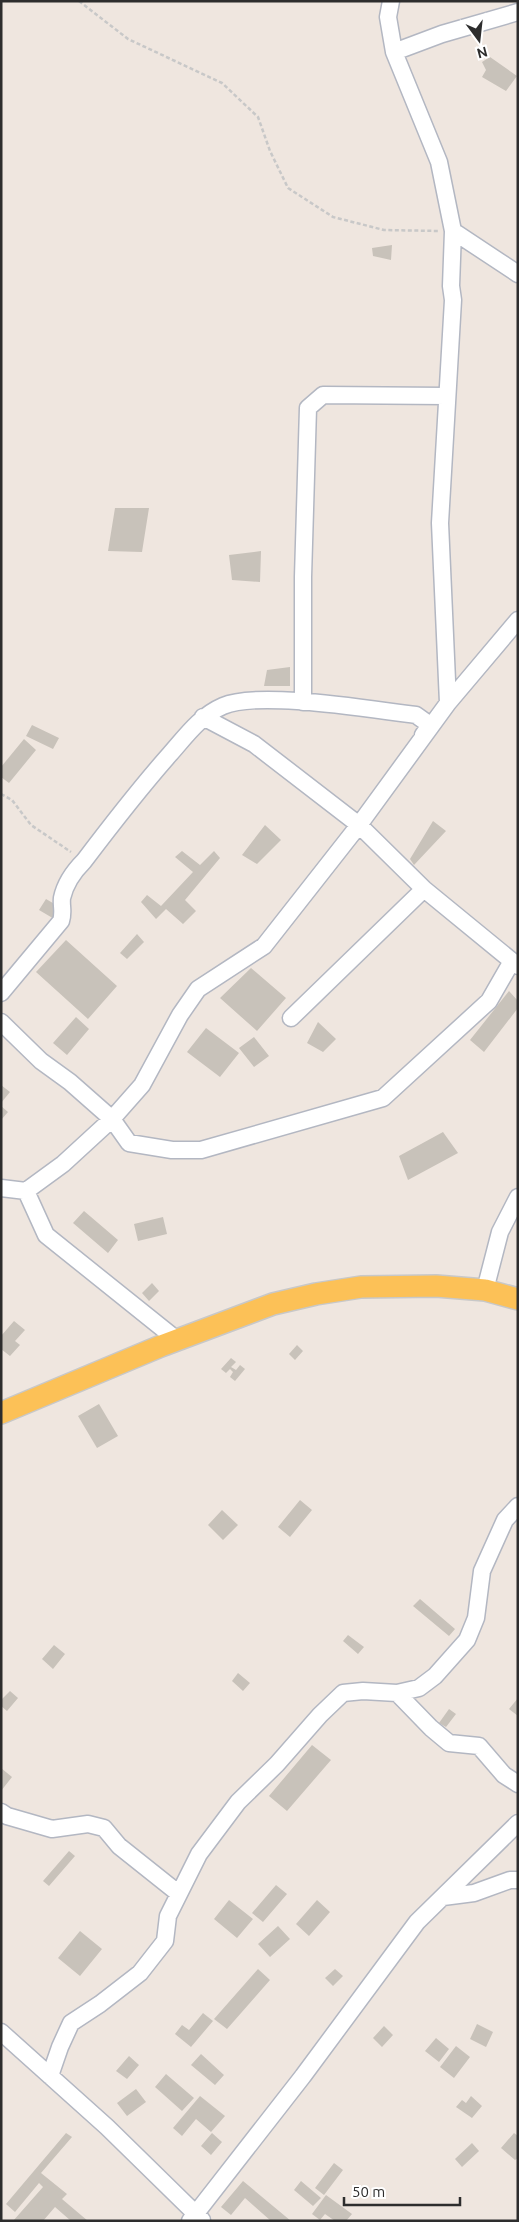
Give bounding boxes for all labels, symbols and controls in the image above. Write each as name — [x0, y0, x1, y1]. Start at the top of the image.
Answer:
north arrow — [454, 15, 504, 65]
text: N — [475, 43, 489, 62]
scale bar — [344, 2174, 460, 2206]
text: 50 m — [352, 2183, 385, 2200]

